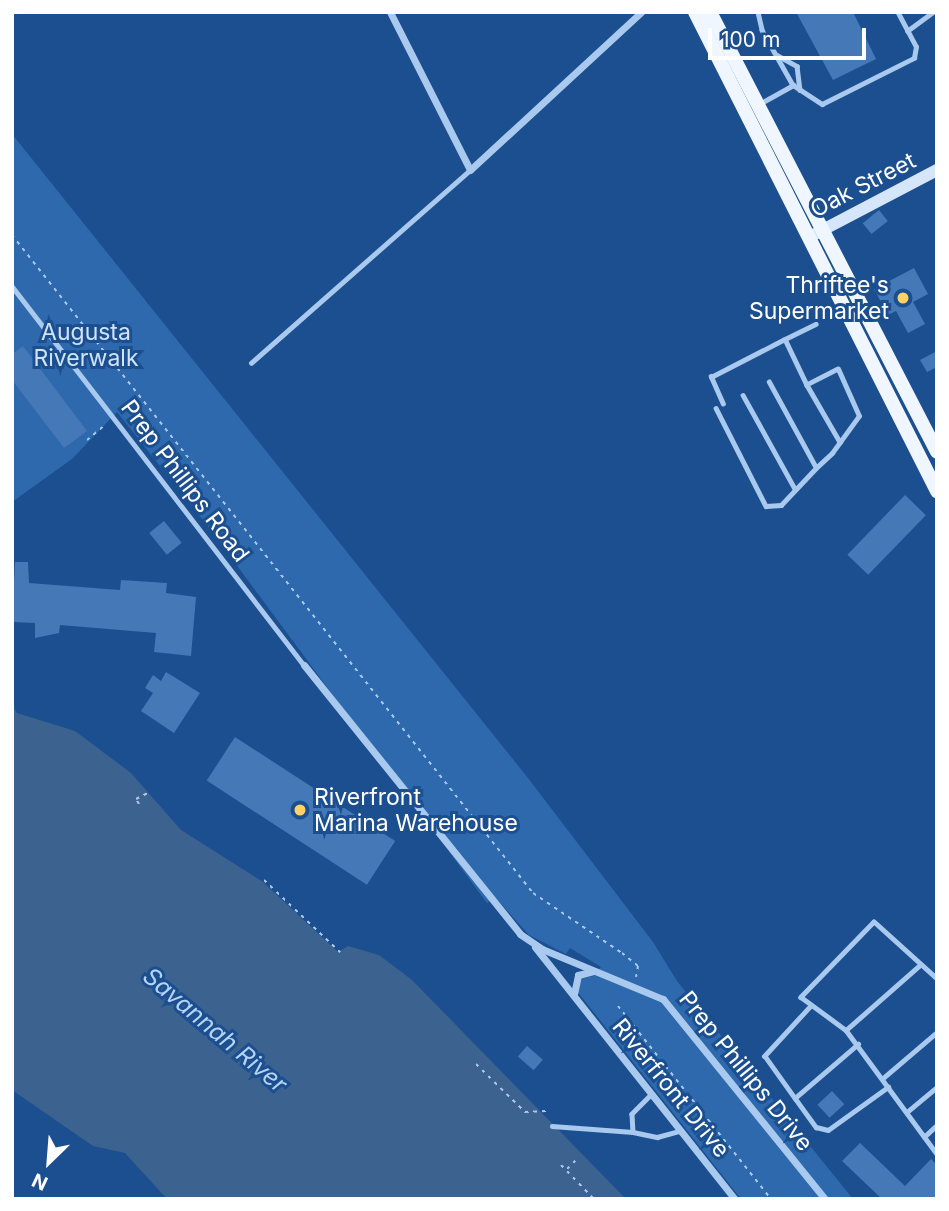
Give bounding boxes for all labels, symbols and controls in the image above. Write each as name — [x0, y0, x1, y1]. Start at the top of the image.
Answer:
scale bar — [711, 14, 869, 58]
text: 100 m — [721, 27, 780, 52]
street label: Oak Street — [806, 147, 920, 223]
place label: Thriftee's Supermarket — [749, 271, 889, 325]
marker: Thriftee's Supermarket — [895, 290, 911, 306]
park label: Augusta Riverwalk — [33, 318, 139, 372]
street label: Prep Phillips Road — [115, 395, 255, 567]
place label: Riverfront Marina Warehouse — [314, 783, 518, 837]
marker: Riverfront Marina Warehouse — [292, 802, 308, 818]
water label: Savannah River — [137, 962, 293, 1098]
street label: Prep Phillips Drive — [673, 986, 819, 1156]
street label: Riverfront Drive — [607, 1013, 735, 1163]
north arrow — [14, 1127, 84, 1197]
text: N — [28, 1168, 51, 1195]

